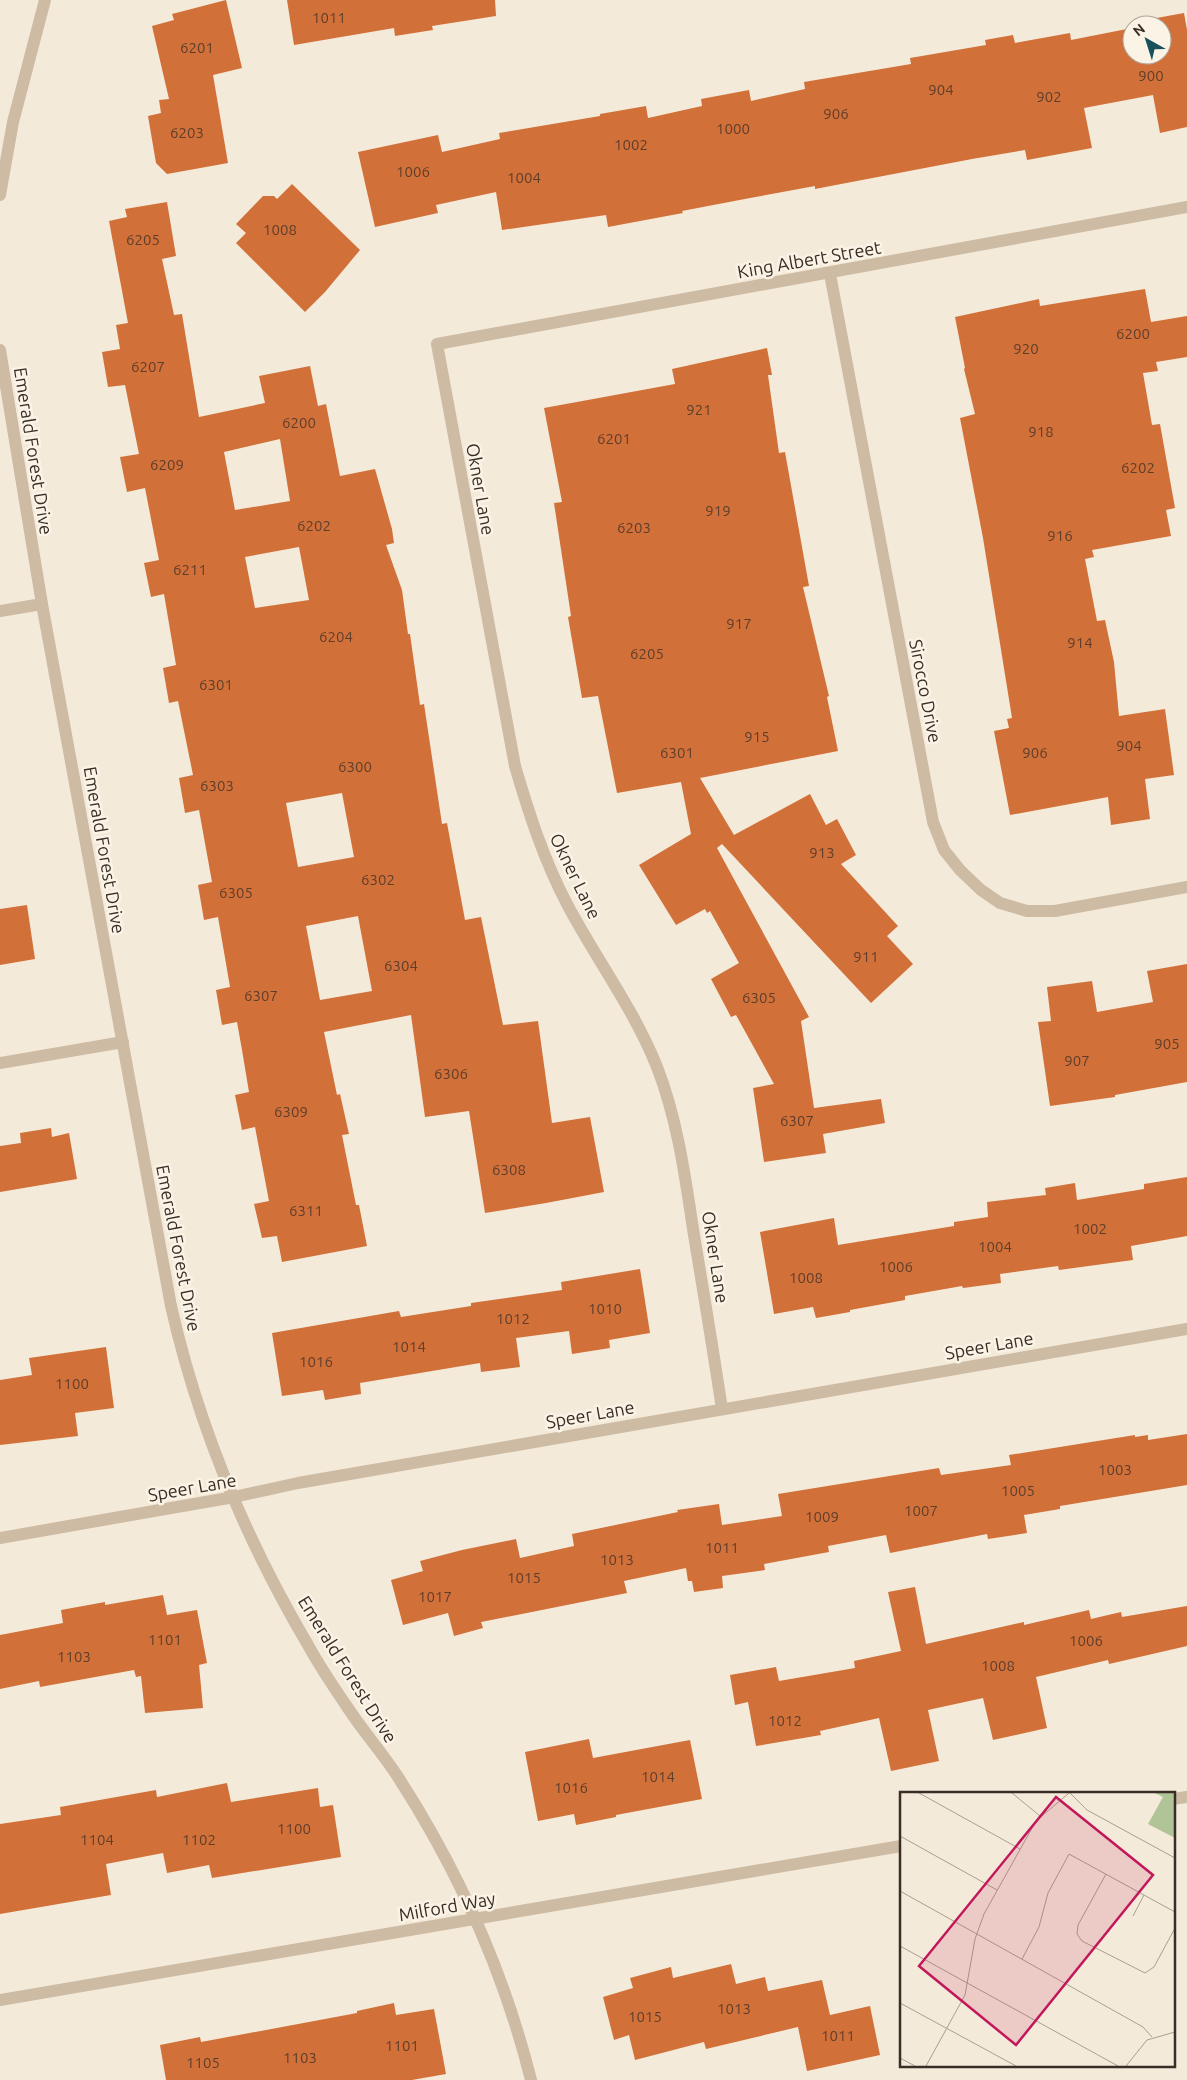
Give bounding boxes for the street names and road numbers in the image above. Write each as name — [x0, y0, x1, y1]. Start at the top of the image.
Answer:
street label: King Albert Street — [736, 237, 882, 281]
street label: Emerald Forest Drive — [11, 366, 57, 536]
street label: Okner Lane — [463, 442, 499, 536]
street label: Sirocco Drive — [906, 638, 946, 744]
street label: Emerald Forest Drive — [80, 765, 130, 935]
street label: Okner Lane — [547, 830, 605, 922]
street label: Emerald Forest Drive — [153, 1163, 205, 1333]
street label: Okner Lane — [699, 1210, 733, 1304]
street label: Speer Lane — [943, 1327, 1035, 1363]
street label: Speer Lane — [544, 1396, 636, 1432]
street label: Speer Lane — [146, 1469, 238, 1505]
street label: Emerald Forest Drive — [295, 1592, 401, 1746]
street label: Milford Way — [397, 1888, 497, 1924]

